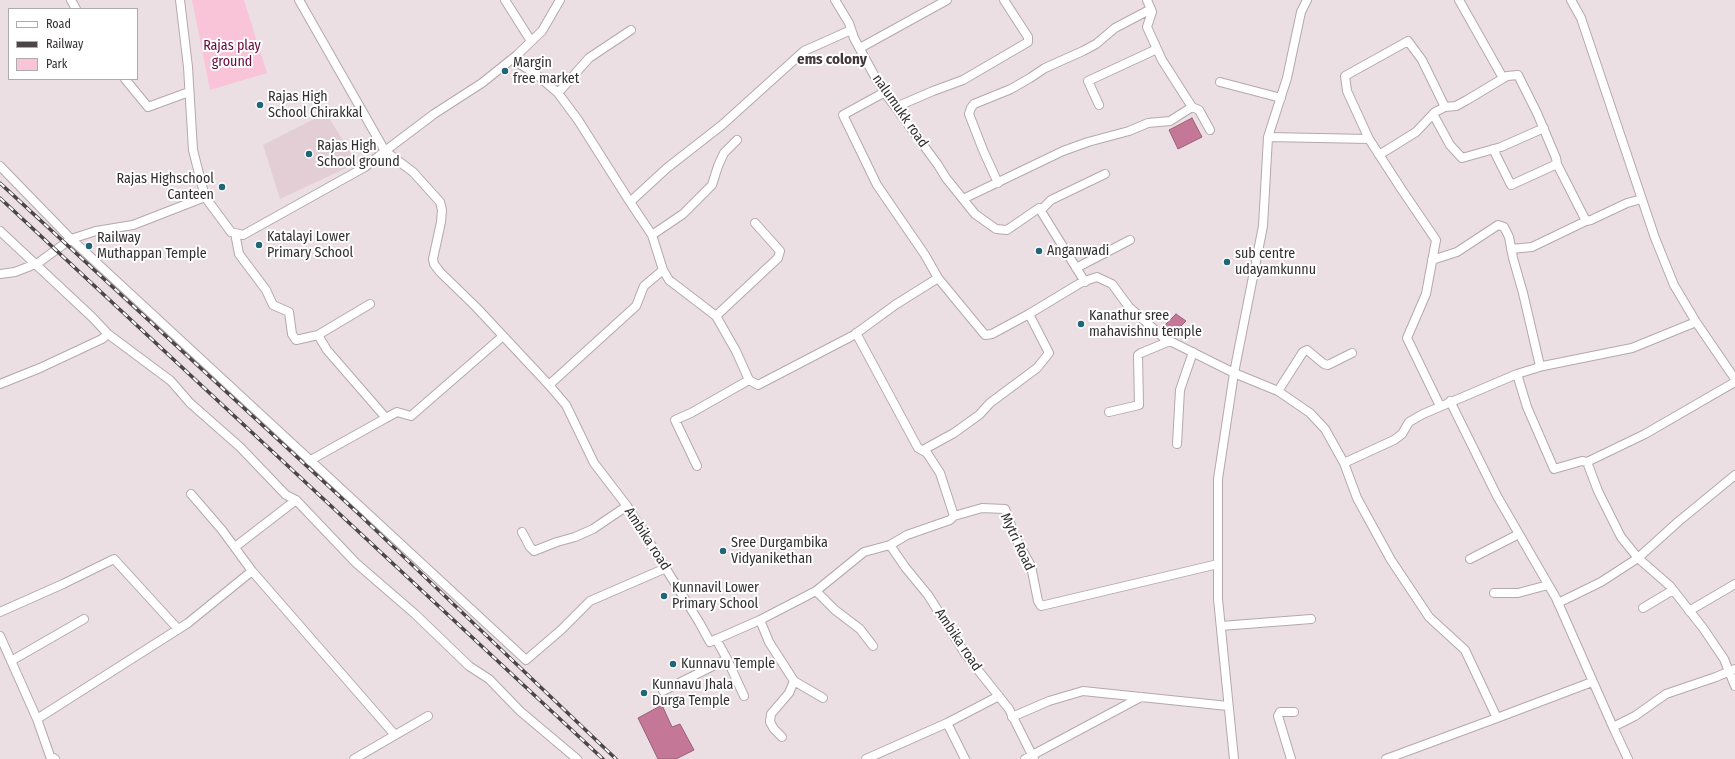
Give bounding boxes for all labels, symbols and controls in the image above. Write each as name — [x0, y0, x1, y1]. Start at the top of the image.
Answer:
legend — [8, 8, 138, 80]
text: Road — [46, 17, 71, 31]
text: Railway — [46, 37, 83, 51]
park label: Rajas play ground — [203, 38, 261, 70]
district label: ems colony — [797, 51, 867, 69]
place label: Margin free market — [513, 55, 579, 88]
text: Park — [46, 57, 67, 71]
marker: Margin free market — [500, 66, 510, 76]
street label: nalumukk road — [869, 71, 931, 151]
place label: Rajas High School Chirakkal — [268, 89, 362, 122]
marker: Rajas High School Chirakkal — [255, 100, 265, 110]
place label: Rajas High School ground — [317, 138, 400, 170]
marker: Rajas High School ground — [304, 149, 314, 159]
place label: Rajas Highschool Canteen — [116, 171, 214, 204]
marker: Rajas Highschool Canteen — [217, 182, 227, 192]
place label: Katalayi Lower Primary School — [267, 229, 353, 262]
place label: Railway Muthappan Temple — [97, 230, 207, 262]
marker: Katalayi Lower Primary School — [254, 240, 264, 250]
marker: Railway Muthappan Temple — [84, 241, 94, 251]
place label: Anganwadi — [1047, 243, 1109, 259]
marker: Anganwadi — [1034, 246, 1044, 256]
place label: sub centre udayamkunnu — [1235, 246, 1316, 278]
marker: sub centre udayamkunnu — [1222, 257, 1232, 267]
place label: Kanathur sree mahavishnu temple — [1089, 308, 1202, 340]
marker: Kanathur sree mahavishnu temple — [1076, 319, 1086, 329]
street label: Ambika road — [620, 504, 674, 574]
street label: Mytri Road — [996, 511, 1038, 573]
place label: Sree Durgambika Vidyanikethan — [731, 535, 828, 568]
marker: Sree Durgambika Vidyanikethan — [718, 546, 728, 556]
place label: Kunnavil Lower Primary School — [672, 580, 759, 612]
marker: Kunnavil Lower Primary School — [659, 591, 669, 601]
street label: Ambika road — [931, 606, 985, 674]
place label: Kunnavu Temple — [681, 656, 775, 672]
marker: Kunnavu Temple — [668, 659, 678, 669]
place label: Kunnavu Jhala Durga Temple — [652, 677, 733, 710]
marker: Kunnavu Jhala Durga Temple — [639, 688, 649, 698]

